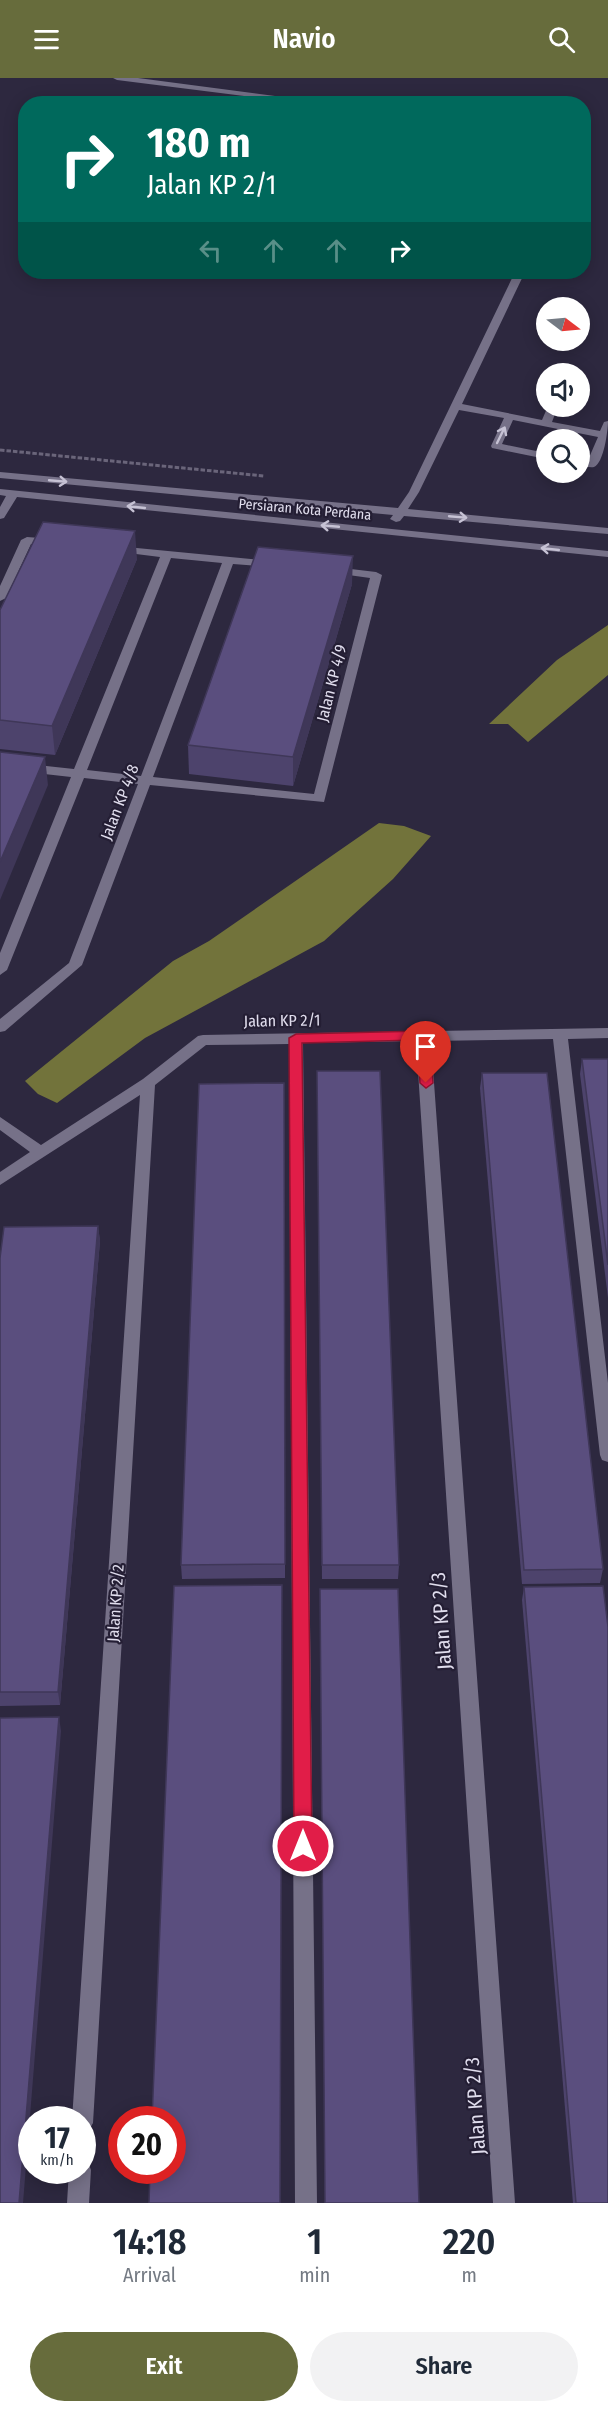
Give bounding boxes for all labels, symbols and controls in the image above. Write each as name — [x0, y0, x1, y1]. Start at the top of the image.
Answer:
icon: menu — [30, 23, 63, 56]
text: Navio — [272, 23, 336, 55]
icon: search — [545, 23, 578, 56]
text: 180 m — [147, 118, 251, 168]
icon: right — [48, 120, 126, 198]
text: Jalan KP 2/1 — [147, 169, 276, 201]
icon: left — [194, 234, 227, 267]
icon: ahead — [257, 234, 290, 267]
icon: ahead — [320, 234, 353, 267]
icon: right — [383, 234, 416, 267]
north arrow — [536, 297, 590, 351]
map controls — [536, 297, 590, 483]
button: sound — [536, 363, 590, 417]
one-way arrow — [496, 427, 508, 445]
button: search — [536, 429, 590, 483]
one-way arrow — [48, 476, 68, 487]
street label: Persiaran Kota Perdana — [238, 495, 372, 524]
one-way arrow — [126, 501, 146, 512]
one-way arrow — [447, 512, 467, 523]
one-way arrow — [320, 520, 340, 531]
one-way arrow — [540, 543, 560, 554]
street label: Jalan KP 4/9 — [313, 642, 350, 724]
street label: Jalan KP 4/8 — [96, 762, 143, 843]
street label: Jalan KP 2/1 — [244, 1010, 320, 1031]
pin — [400, 1021, 451, 1083]
icon: arrive — [409, 1030, 442, 1063]
street label: Jalan KP 2/2 — [103, 1564, 128, 1642]
street label: Jalan KP 2/3 — [426, 1571, 456, 1671]
position arrow — [271, 1814, 335, 1878]
street label: Jalan KP 2/3 — [460, 2056, 490, 2156]
speed limit sign: 20 — [108, 2106, 186, 2184]
text: 17 — [44, 2120, 70, 2156]
text: km/h — [40, 2151, 74, 2169]
text: 14:18 — [113, 2220, 187, 2264]
text: 1 — [307, 2220, 322, 2264]
text: 220 — [443, 2220, 495, 2264]
text: Arrival — [123, 2263, 176, 2287]
text: min — [299, 2263, 330, 2287]
text: m — [461, 2263, 477, 2287]
button: Exit — [30, 2332, 298, 2401]
button: Share — [310, 2332, 578, 2401]

